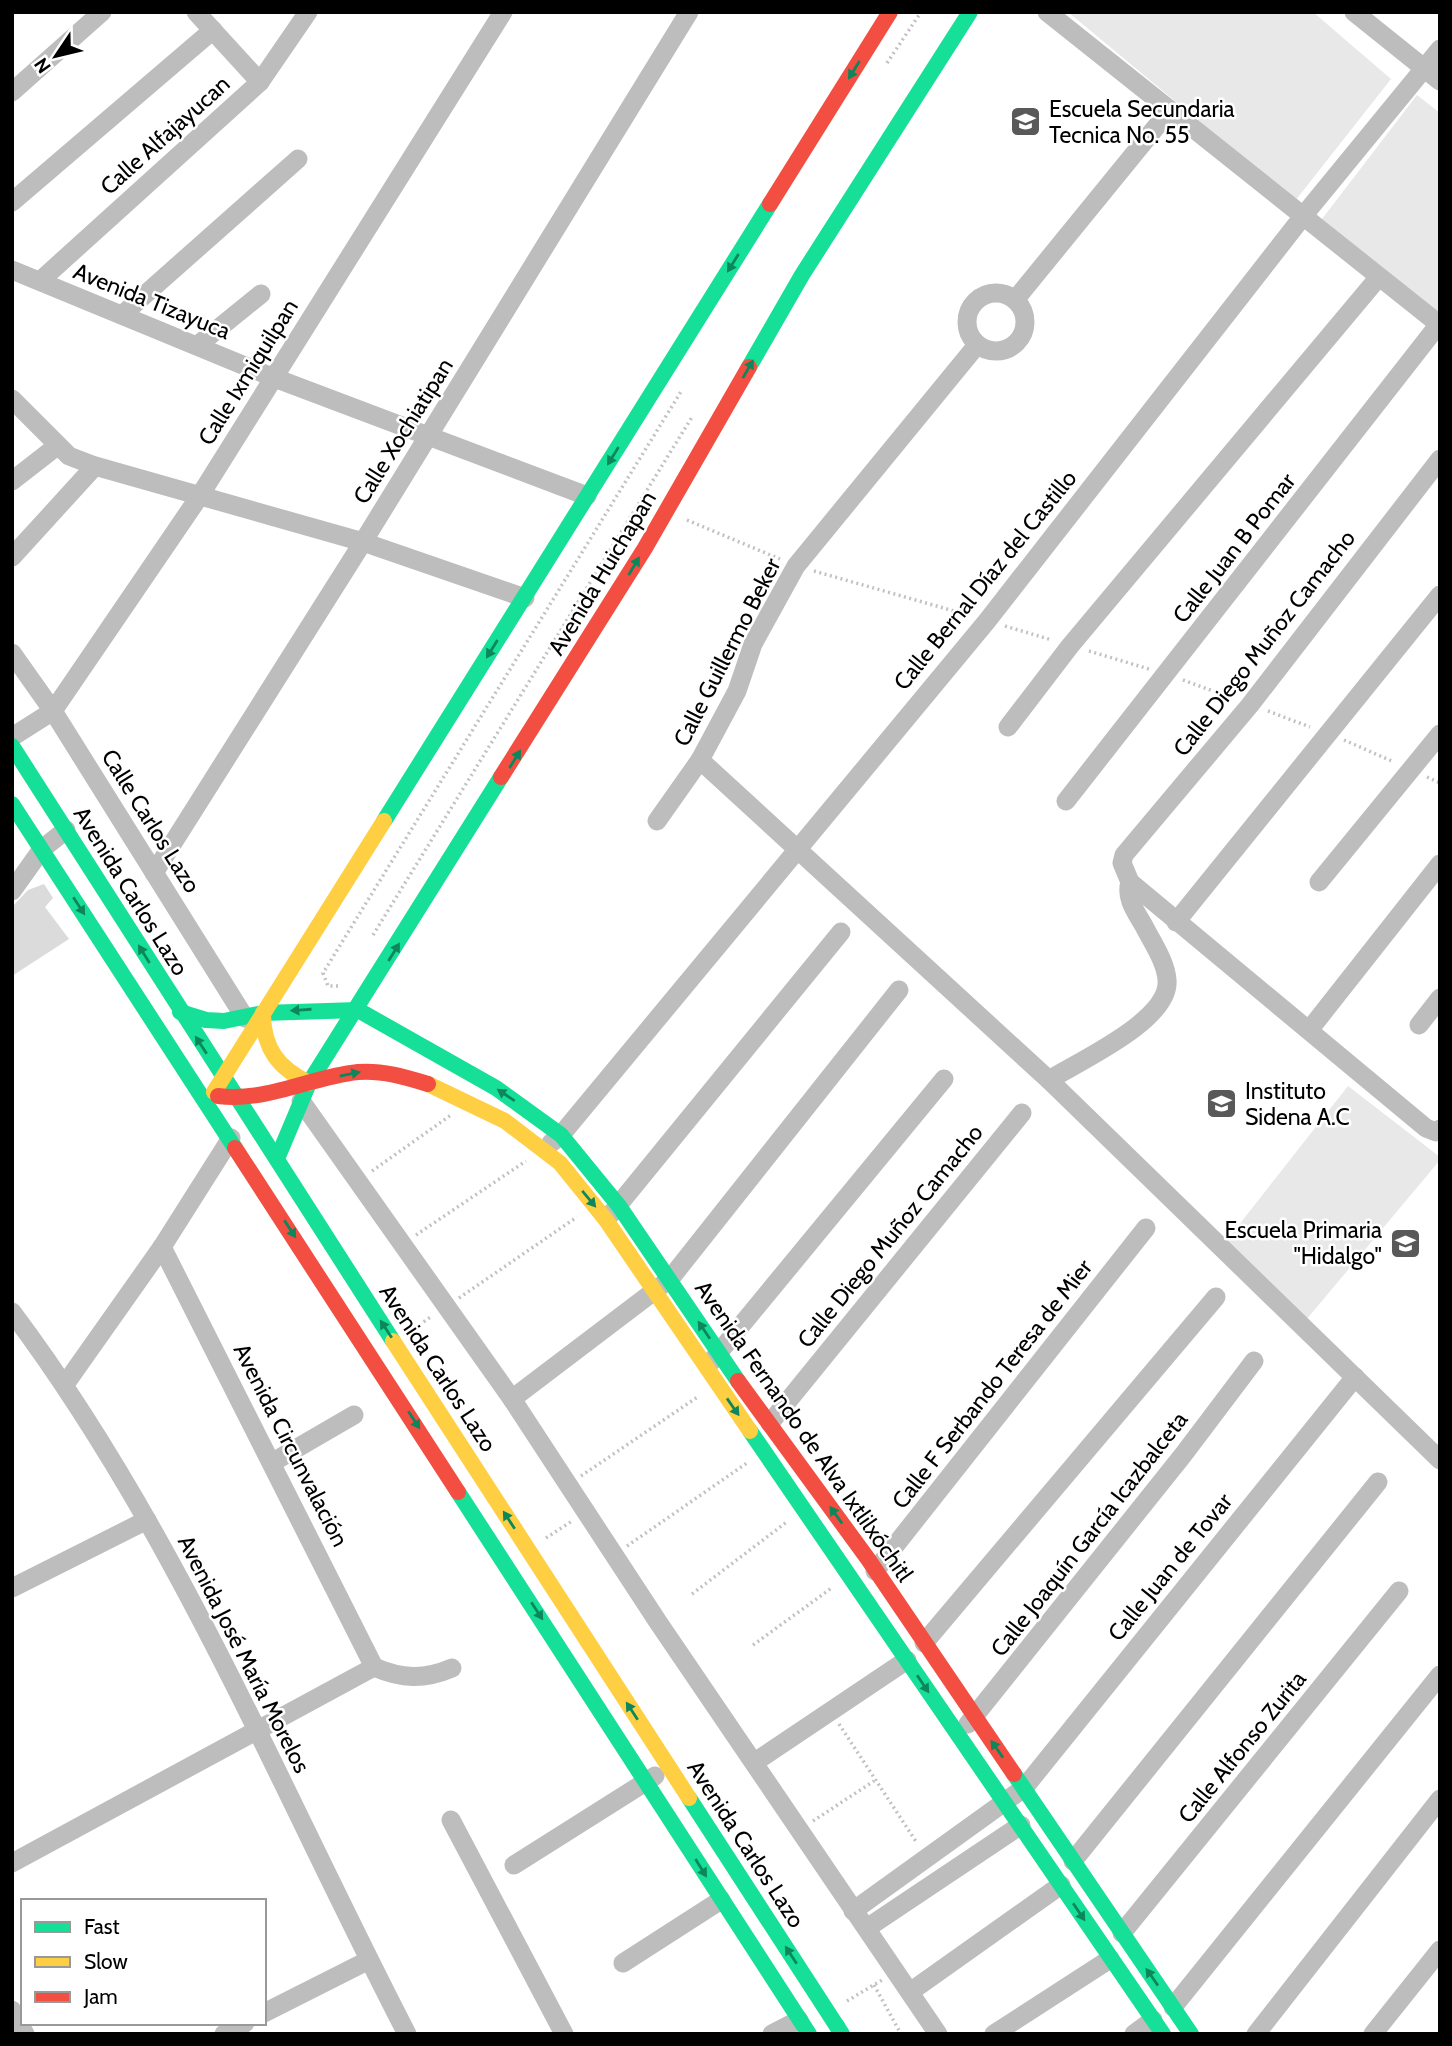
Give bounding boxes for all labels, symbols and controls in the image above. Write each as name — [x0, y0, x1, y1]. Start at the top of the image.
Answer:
north arrow — [21, 21, 91, 91]
text: N — [29, 53, 56, 78]
one-way arrow — [848, 60, 861, 80]
street label: Calle Alfajayucan — [95, 70, 235, 200]
place label: Escuela Secundaria Tecnica No. 55 — [1049, 95, 1235, 149]
school or university icon: Escuela Secundaria Tecnica No. 55 — [1009, 105, 1043, 139]
one-way arrow — [727, 253, 740, 273]
street label: Avenida Tizayuca — [70, 257, 234, 345]
street label: Calle Ixmiquilpan — [192, 294, 304, 450]
street label: Calle Xochiatipan — [347, 353, 459, 509]
one-way arrow — [742, 359, 754, 378]
one-way arrow — [606, 446, 619, 465]
street label: Calle Bernal Díaz del Castillo — [888, 465, 1082, 695]
street label: Calle Juan B Pomar — [1167, 467, 1302, 629]
street label: Avenida Huichapan — [542, 486, 662, 660]
street label: Calle Diego Muñoz Camacho — [1167, 524, 1361, 762]
street label: Calle Guillermo Beker — [667, 553, 787, 751]
one-way arrow — [628, 556, 640, 575]
one-way arrow — [486, 639, 499, 658]
street label: Calle Carlos Lazo — [96, 744, 206, 898]
one-way arrow — [508, 750, 521, 769]
street label: Avenida Carlos Lazo — [68, 801, 194, 981]
one-way arrow — [73, 896, 86, 916]
one-way arrow — [387, 943, 400, 962]
one-way arrow — [137, 944, 150, 964]
one-way arrow — [290, 1005, 312, 1016]
one-way arrow — [195, 1035, 208, 1055]
one-way arrow — [339, 1068, 361, 1079]
place label: Instituto Sidena A.C — [1245, 1077, 1350, 1131]
school or university icon: Instituto Sidena A.C — [1205, 1087, 1239, 1121]
one-way arrow — [497, 1088, 515, 1102]
street label: Calle Diego Muñoz Camacho — [791, 1119, 989, 1353]
one-way arrow — [581, 1191, 596, 1208]
place label: Escuela Primaria "Hidalgo" — [1224, 1216, 1382, 1270]
one-way arrow — [283, 1220, 296, 1239]
school or university icon: Escuela Primaria "Hidalgo" — [1388, 1226, 1422, 1260]
street label: Calle F Serbando Teresa de Mier — [886, 1253, 1098, 1514]
street label: Avenida Fernando de Alva Ixtlilxóchitl — [689, 1275, 919, 1587]
street label: Avenida Carlos Lazo — [373, 1279, 503, 1457]
one-way arrow — [379, 1320, 393, 1338]
one-way arrow — [697, 1321, 711, 1339]
street label: Avenida Circunvalación — [228, 1339, 354, 1551]
one-way arrow — [726, 1397, 739, 1416]
street label: Calle Joaquín García Icazbalceta — [985, 1406, 1193, 1662]
one-way arrow — [407, 1410, 420, 1430]
street label: Calle Juan de Tovar — [1102, 1487, 1239, 1646]
one-way arrow — [829, 1506, 843, 1524]
one-way arrow — [503, 1510, 516, 1530]
street label: Avenida José María Morelos — [172, 1531, 316, 1777]
one-way arrow — [531, 1601, 544, 1621]
street label: Calle Alfonso Zurita — [1172, 1665, 1312, 1829]
one-way arrow — [916, 1675, 930, 1693]
one-way arrow — [626, 1702, 639, 1721]
one-way arrow — [990, 1740, 1004, 1758]
street label: Avenida Carlos Lazo — [681, 1755, 811, 1933]
one-way arrow — [695, 1859, 708, 1878]
legend — [21, 1899, 266, 2025]
one-way arrow — [1072, 1903, 1086, 1921]
text: Fast — [84, 1914, 120, 1939]
one-way arrow — [784, 1946, 798, 1964]
text: Slow — [84, 1949, 128, 1974]
one-way arrow — [1145, 1968, 1159, 1986]
text: Jam — [83, 1984, 118, 2009]

